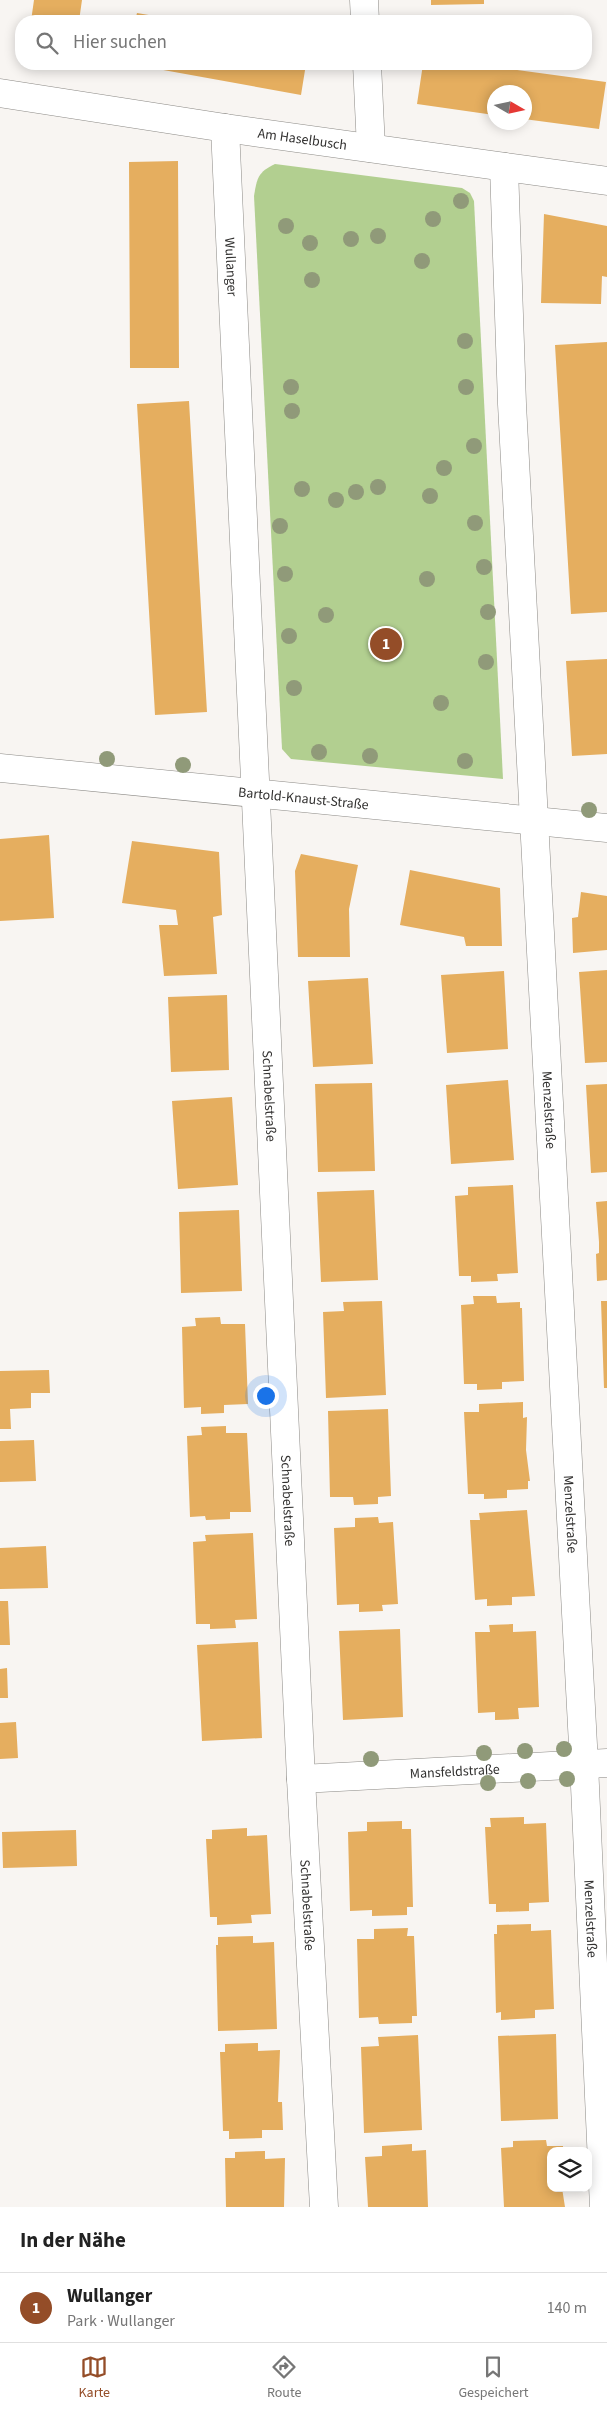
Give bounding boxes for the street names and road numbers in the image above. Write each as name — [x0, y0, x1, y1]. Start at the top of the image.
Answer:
street label: Am Haselbusch — [257, 124, 348, 156]
street label: Wullanger — [219, 237, 242, 297]
street label: Bartold-Knaust-Straße — [237, 783, 370, 815]
street label: Schnabelstraße — [256, 1050, 281, 1142]
street label: Menzelstraße — [536, 1070, 560, 1150]
street label: Schnabelstraße — [275, 1454, 299, 1547]
street label: Menzelstraße — [558, 1475, 582, 1554]
street label: Mansfeldstraße — [409, 1760, 500, 1784]
street label: Schnabelstraße — [294, 1859, 319, 1951]
street label: Menzelstraße — [578, 1879, 602, 1958]

